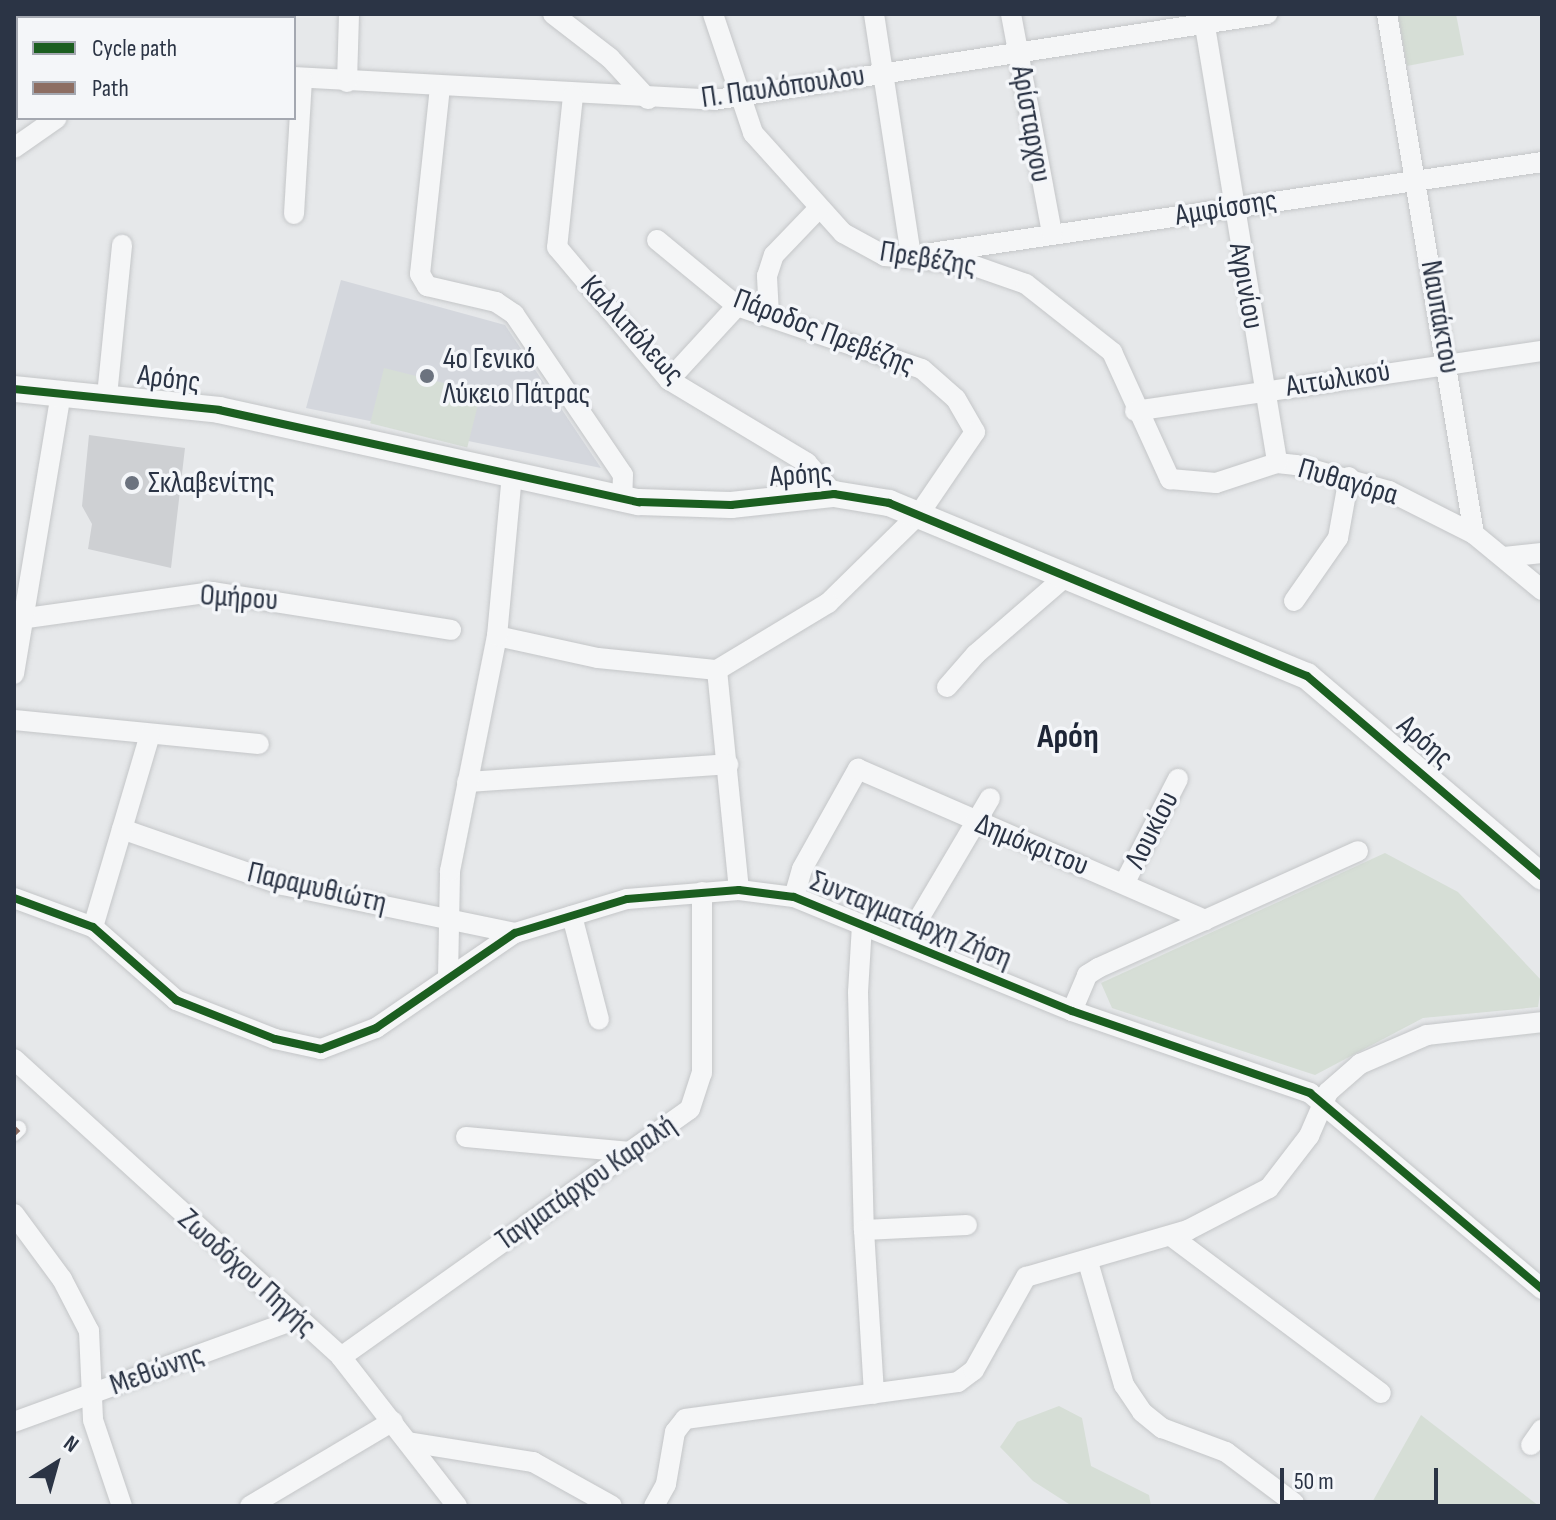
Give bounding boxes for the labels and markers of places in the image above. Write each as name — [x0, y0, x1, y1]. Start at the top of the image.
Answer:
place label: 4ο Γενικό Λύκειο Πάτρας — [443, 341, 590, 412]
marker: 4ο Γενικό Λύκειο Πάτρας — [418, 367, 436, 385]
place label: Σκλαβενίτης — [148, 465, 275, 501]
marker: Σκλαβενίτης — [123, 474, 141, 492]

